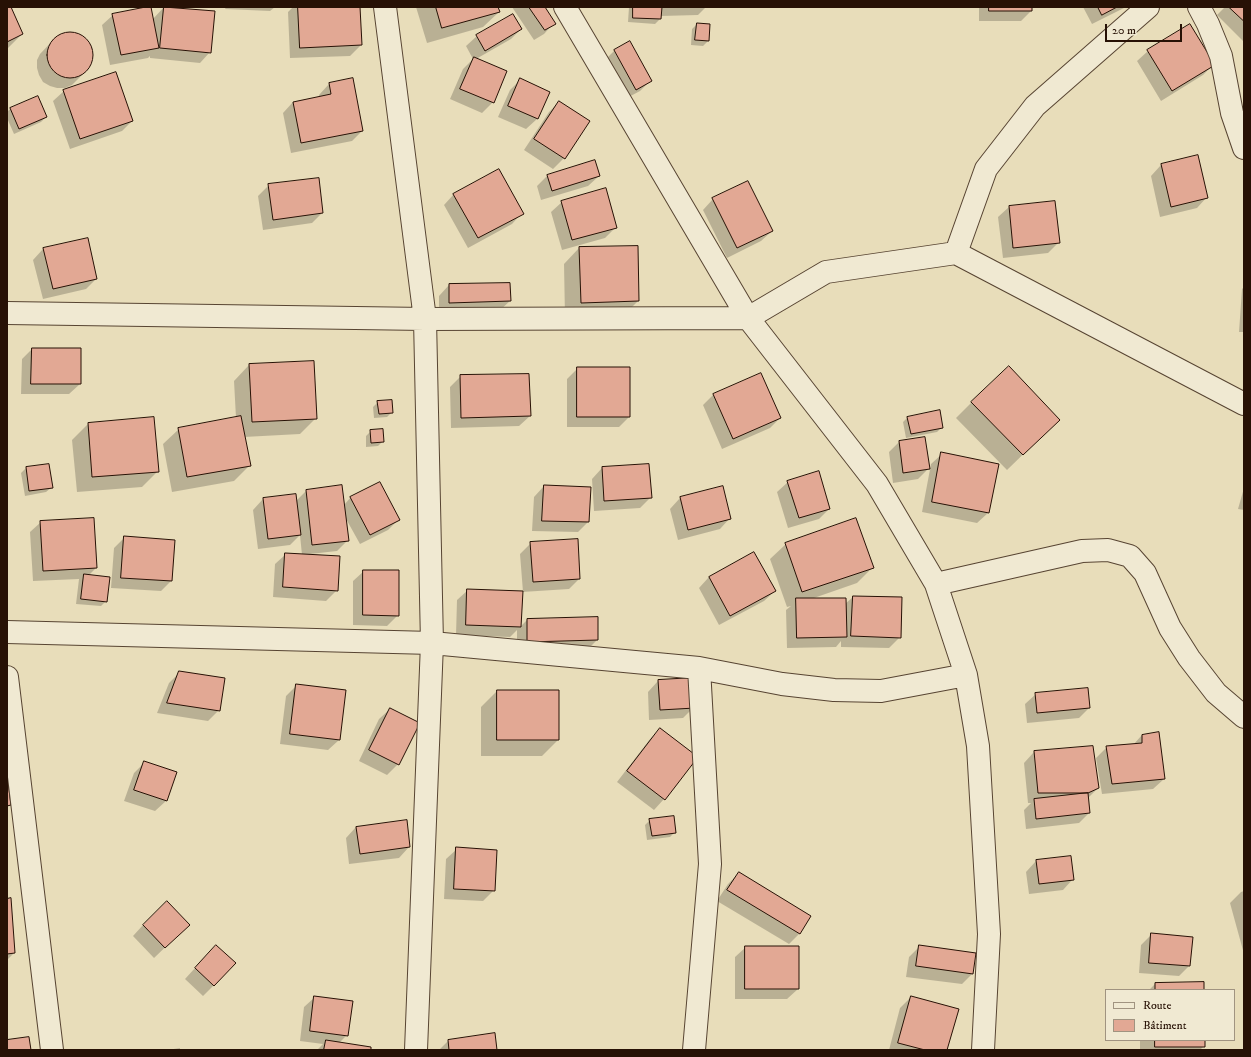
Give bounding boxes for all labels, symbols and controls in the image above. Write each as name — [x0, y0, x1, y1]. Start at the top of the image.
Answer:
scale bar — [1107, 16, 1184, 42]
text: 20 m — [1112, 23, 1136, 38]
legend — [1105, 989, 1235, 1041]
text: Route — [1143, 998, 1171, 1013]
text: Bâtiment — [1143, 1018, 1187, 1033]

